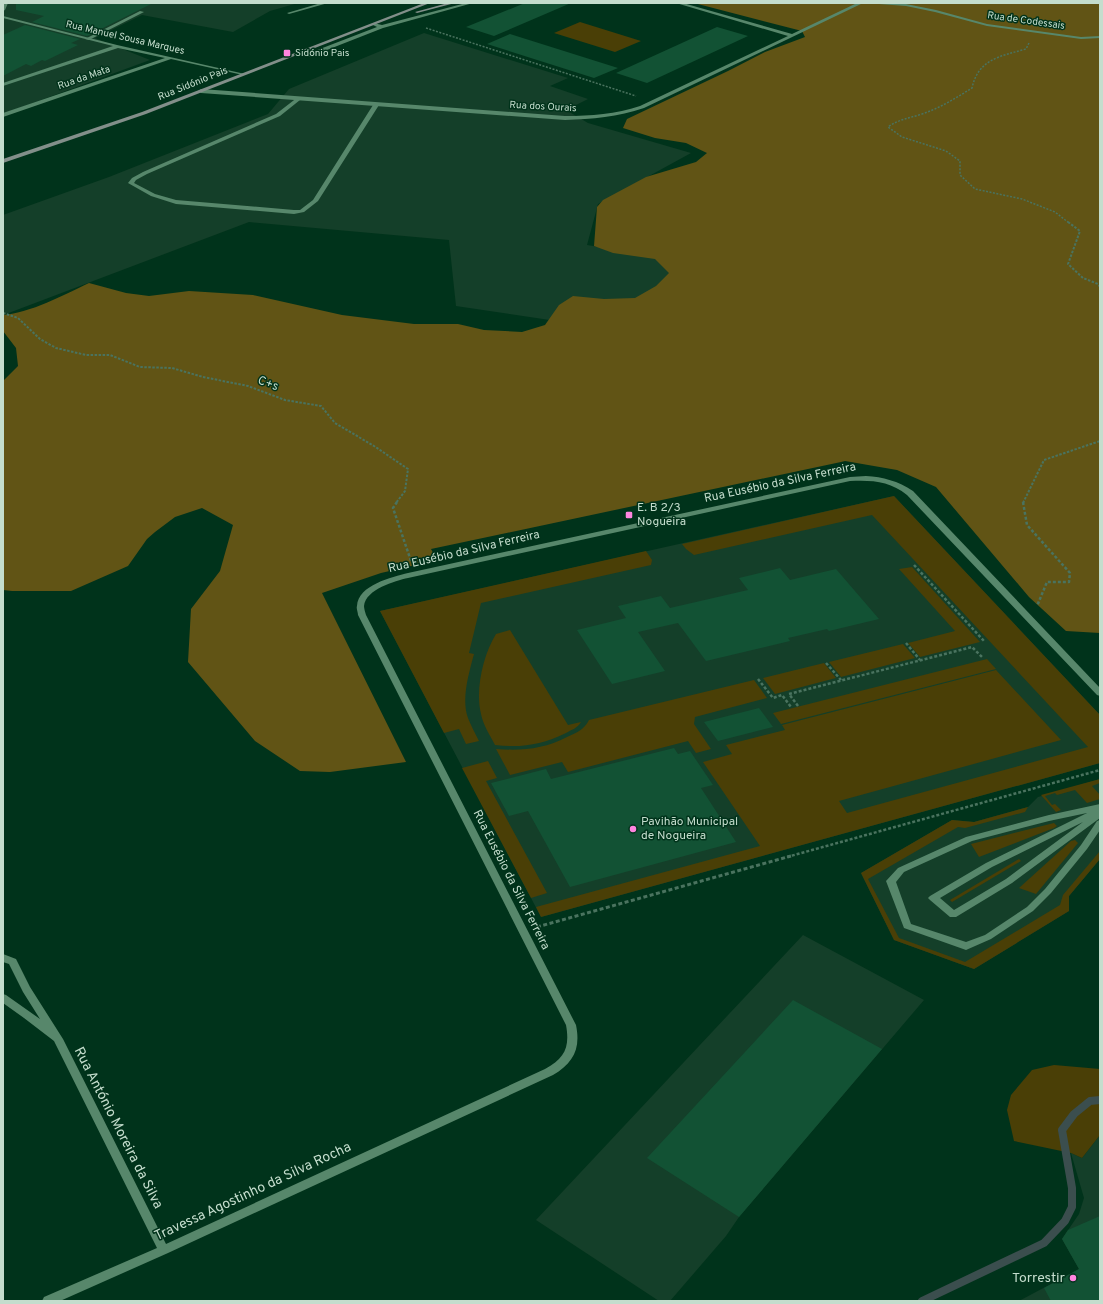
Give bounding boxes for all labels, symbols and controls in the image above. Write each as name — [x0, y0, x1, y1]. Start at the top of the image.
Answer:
street label: Rua de Codessais — [986, 9, 1066, 33]
street label: Rua Manuel Sousa Marques — [64, 18, 186, 58]
place label: Sidónio Pais — [295, 47, 350, 60]
marker: Sidónio Pais — [282, 48, 292, 58]
street label: Rua da Mata — [56, 63, 112, 93]
street label: Rua Sidónio Pais — [156, 64, 230, 104]
street label: Rua dos Ourais — [509, 99, 577, 115]
street label: C+s — [255, 373, 281, 395]
street label: Rua Eusébio da Silva Ferreira — [703, 459, 857, 507]
place label: E. B 2/3 Nogueira — [637, 500, 686, 530]
marker: E. B 2/3 Nogueira — [624, 510, 634, 520]
street label: Rua Eusébio da Silva Ferreira — [387, 527, 541, 577]
street label: Rua Eusébio da Silva Ferreira — [469, 807, 553, 953]
place label: Pavihão Municipal de Nogueira — [641, 814, 738, 844]
marker: Pavihão Municipal de Nogueira — [628, 824, 638, 834]
street label: Rua António Moreira da Silva — [70, 1044, 166, 1212]
street label: Travessa Agostinho da Silva Rocha — [152, 1139, 354, 1245]
place label: Torrestir — [1012, 1270, 1066, 1287]
marker: Torrestir — [1068, 1273, 1078, 1283]

